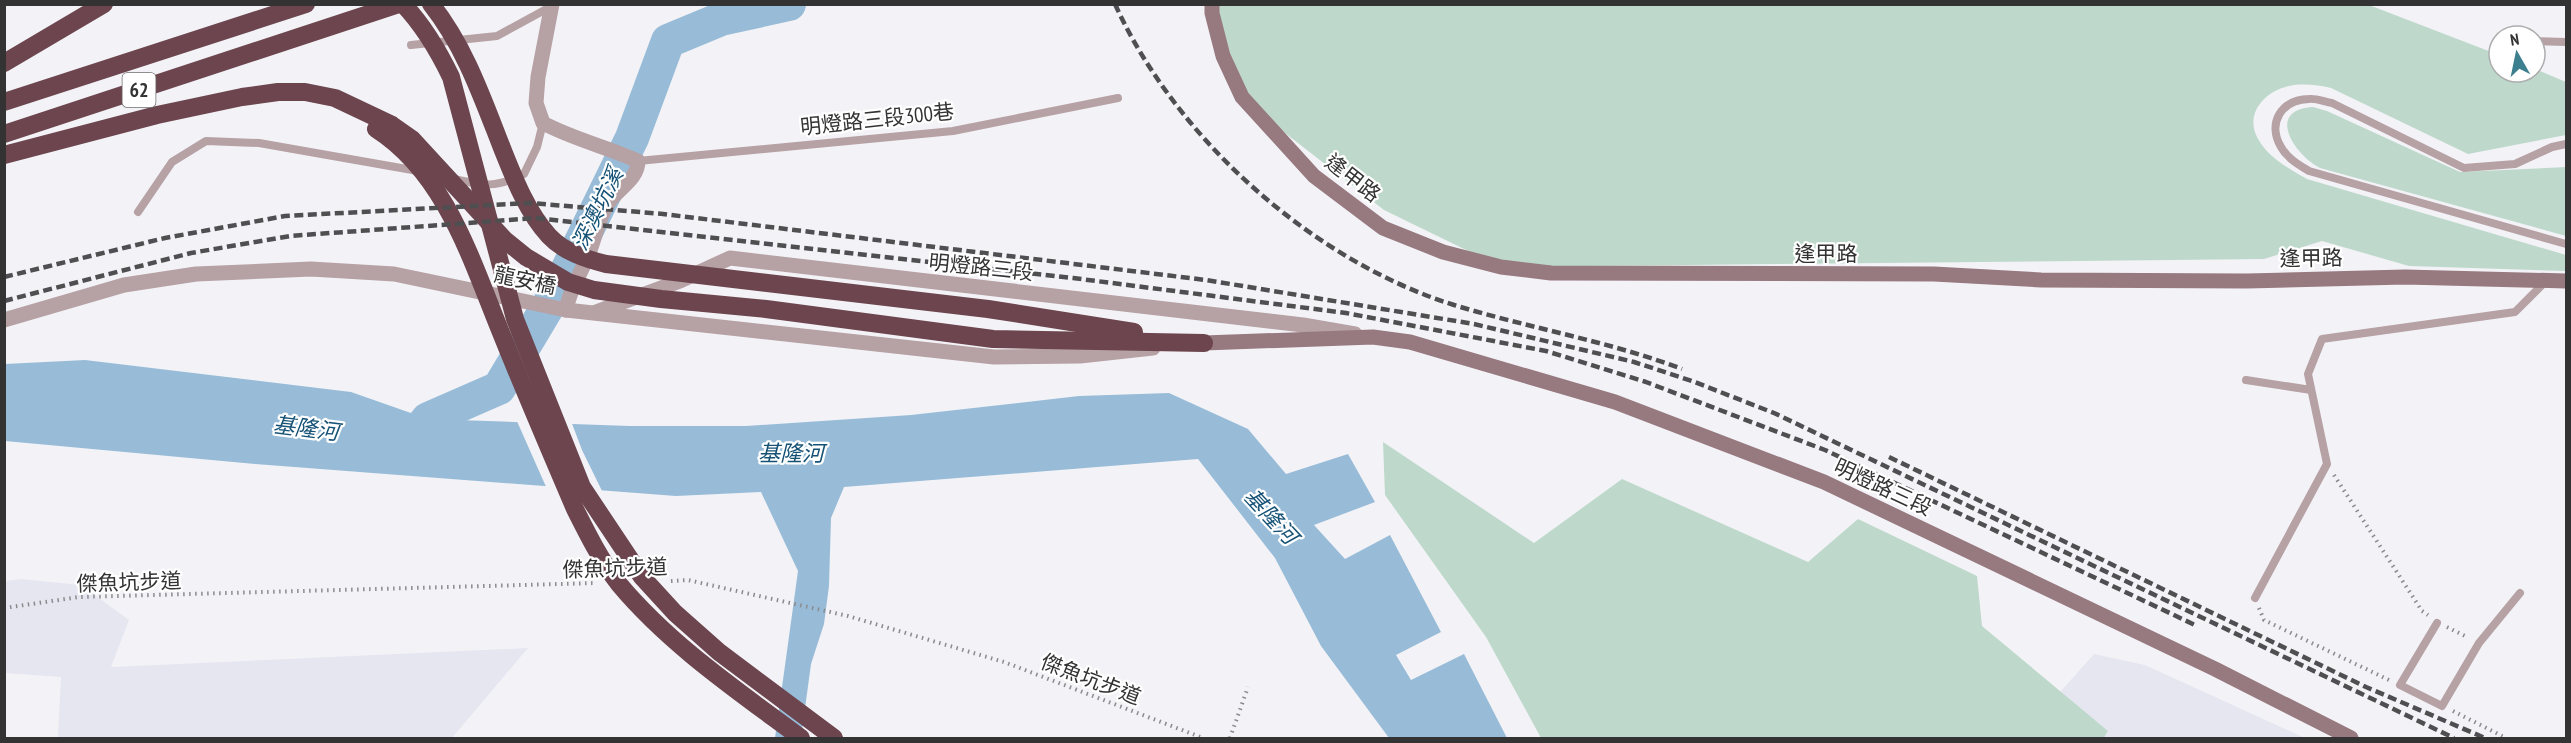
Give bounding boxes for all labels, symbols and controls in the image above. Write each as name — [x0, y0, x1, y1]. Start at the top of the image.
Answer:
north arrow — [2487, 24, 2547, 84]
text: N — [2509, 29, 2520, 50]
road number: 62 — [122, 73, 156, 107]
street label: 明燈路三段300巷 — [799, 98, 955, 140]
street label: 逢甲路 — [1320, 148, 1386, 208]
water label: 深澳坑溪 — [565, 161, 630, 255]
street label: 逢甲路 — [1795, 240, 1858, 267]
street label: 逢甲路 — [2279, 244, 2343, 272]
street label: 明燈路三段 — [927, 248, 1035, 286]
street label: 龍安橋 — [491, 260, 559, 300]
water label: 基隆河 — [272, 410, 344, 446]
water label: 基隆河 — [758, 439, 828, 467]
street label: 明燈路三段 — [1830, 453, 1936, 521]
water label: 基隆河 — [1238, 482, 1306, 553]
street label: 傑魚坑步道 — [562, 553, 668, 583]
street label: 傑魚坑步道 — [76, 567, 182, 597]
street label: 傑魚坑步道 — [1037, 648, 1145, 710]

